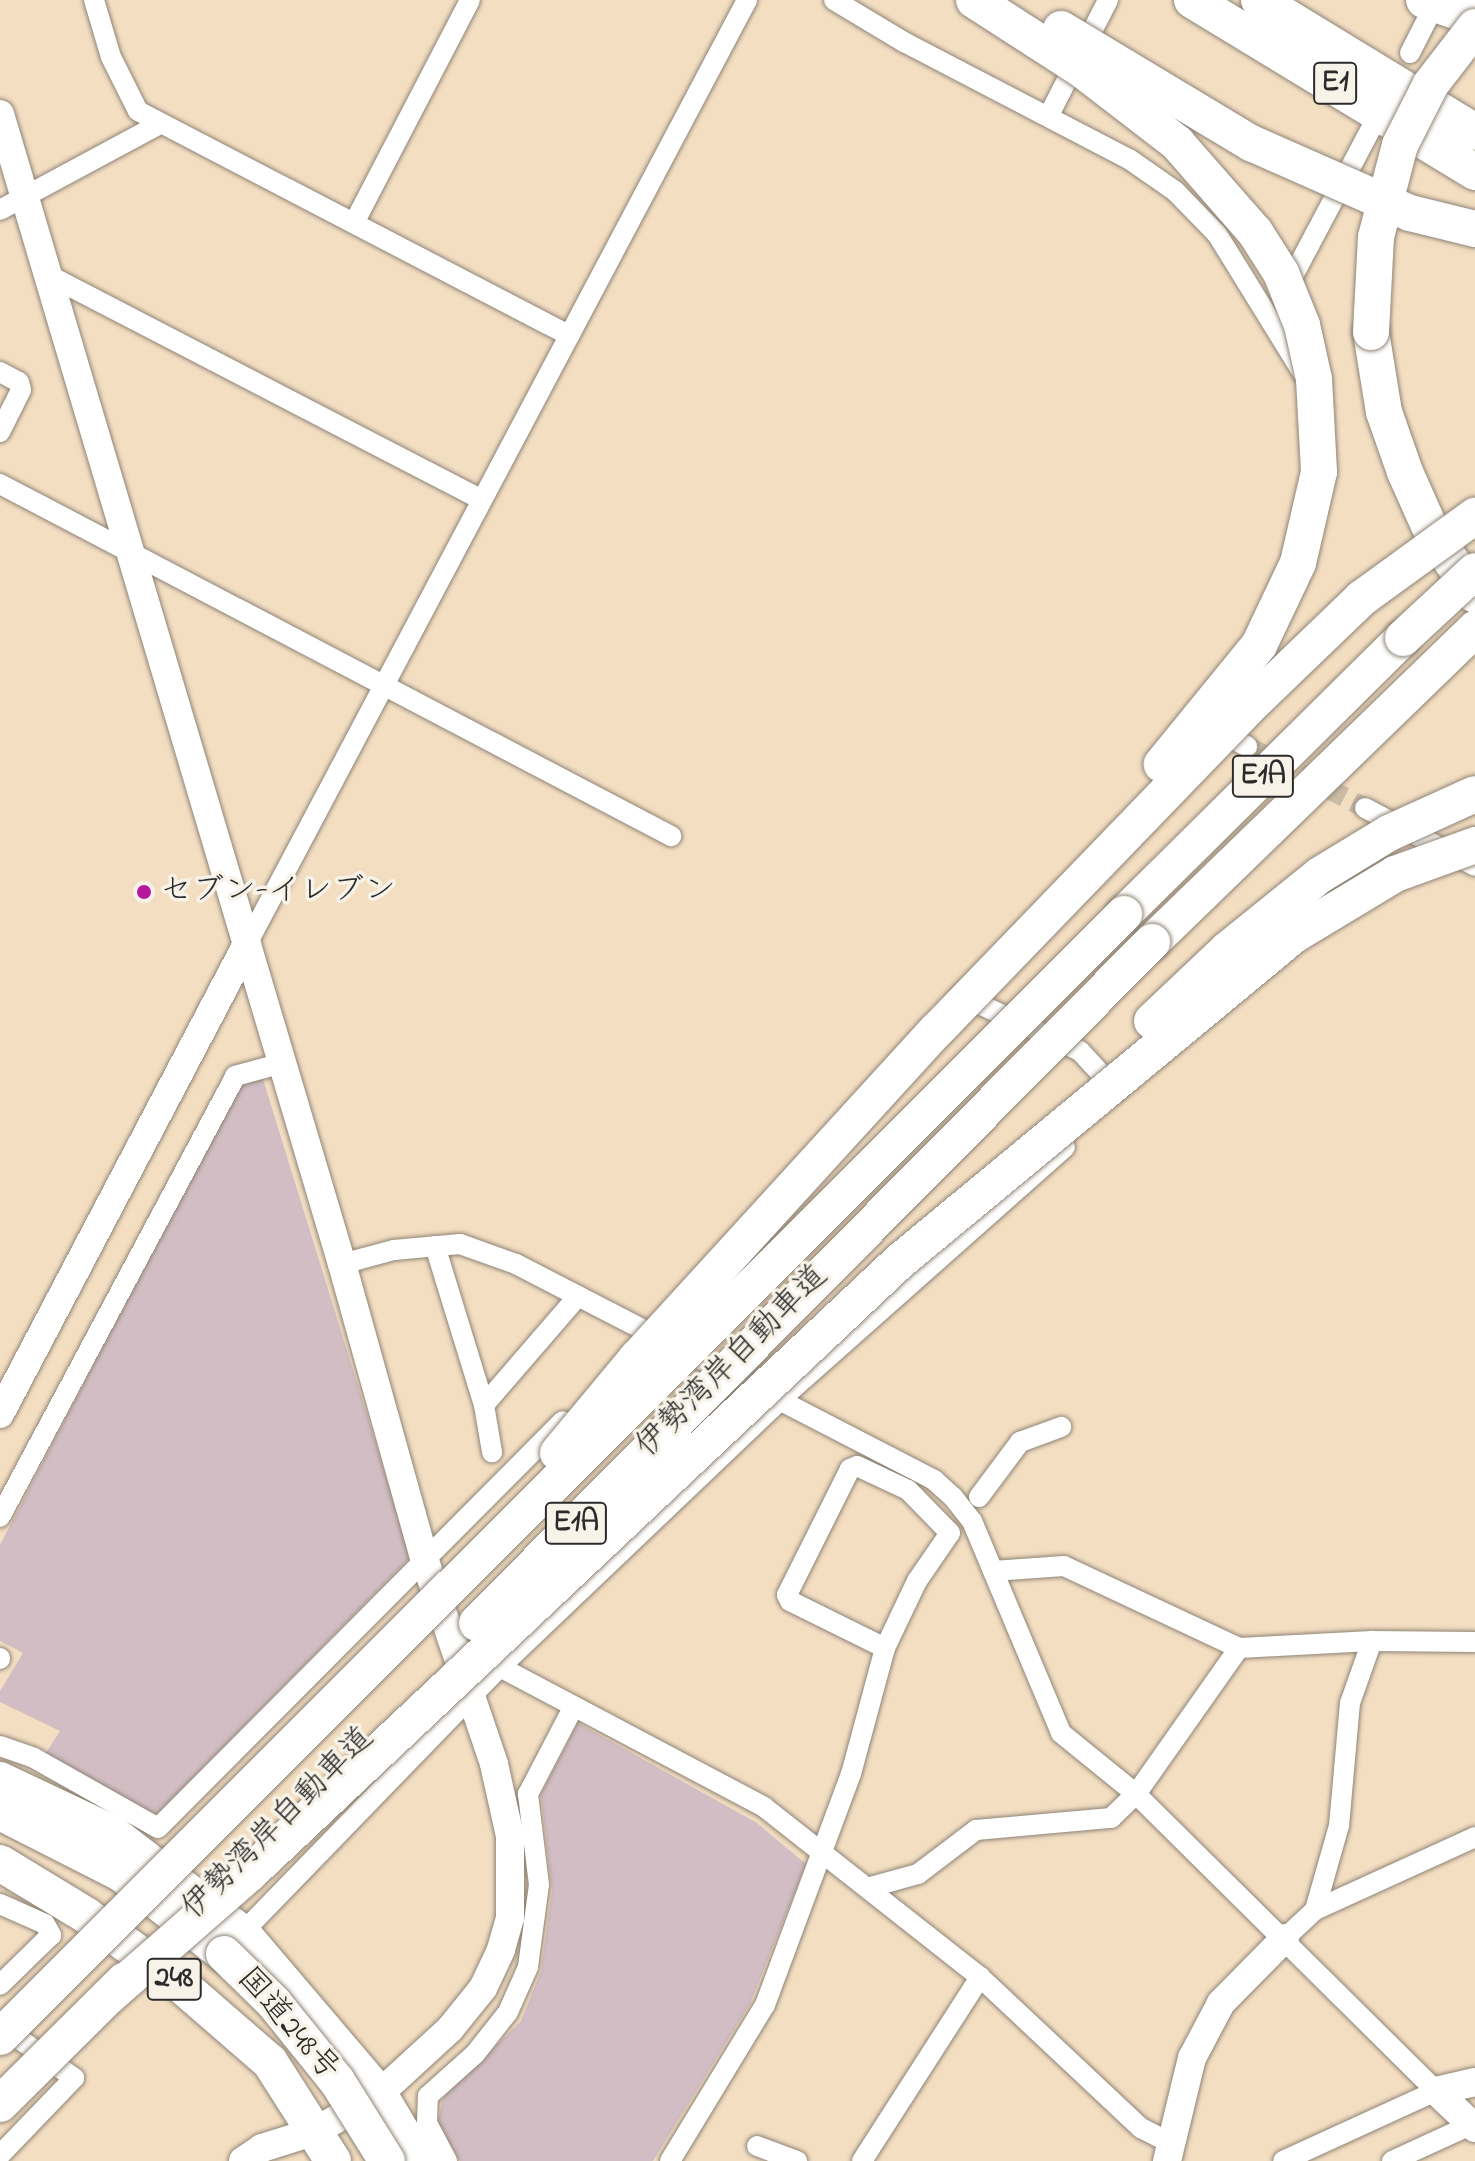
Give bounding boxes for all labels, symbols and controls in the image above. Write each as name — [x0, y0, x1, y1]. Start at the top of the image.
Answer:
road number: E1 — [1313, 57, 1357, 109]
road number: E1A — [1231, 750, 1295, 802]
place label: セブン-イレブン — [160, 873, 396, 911]
marker: セブン-イレブン — [135, 883, 153, 901]
street label: 伊勢湾岸自動車道 — [629, 1258, 837, 1466]
road number: E1A — [544, 1497, 608, 1549]
street label: 伊勢湾岸自動車道 — [175, 1720, 383, 1928]
road number: 248 — [146, 1953, 202, 2005]
street label: 国道248号 — [228, 1961, 346, 2089]

